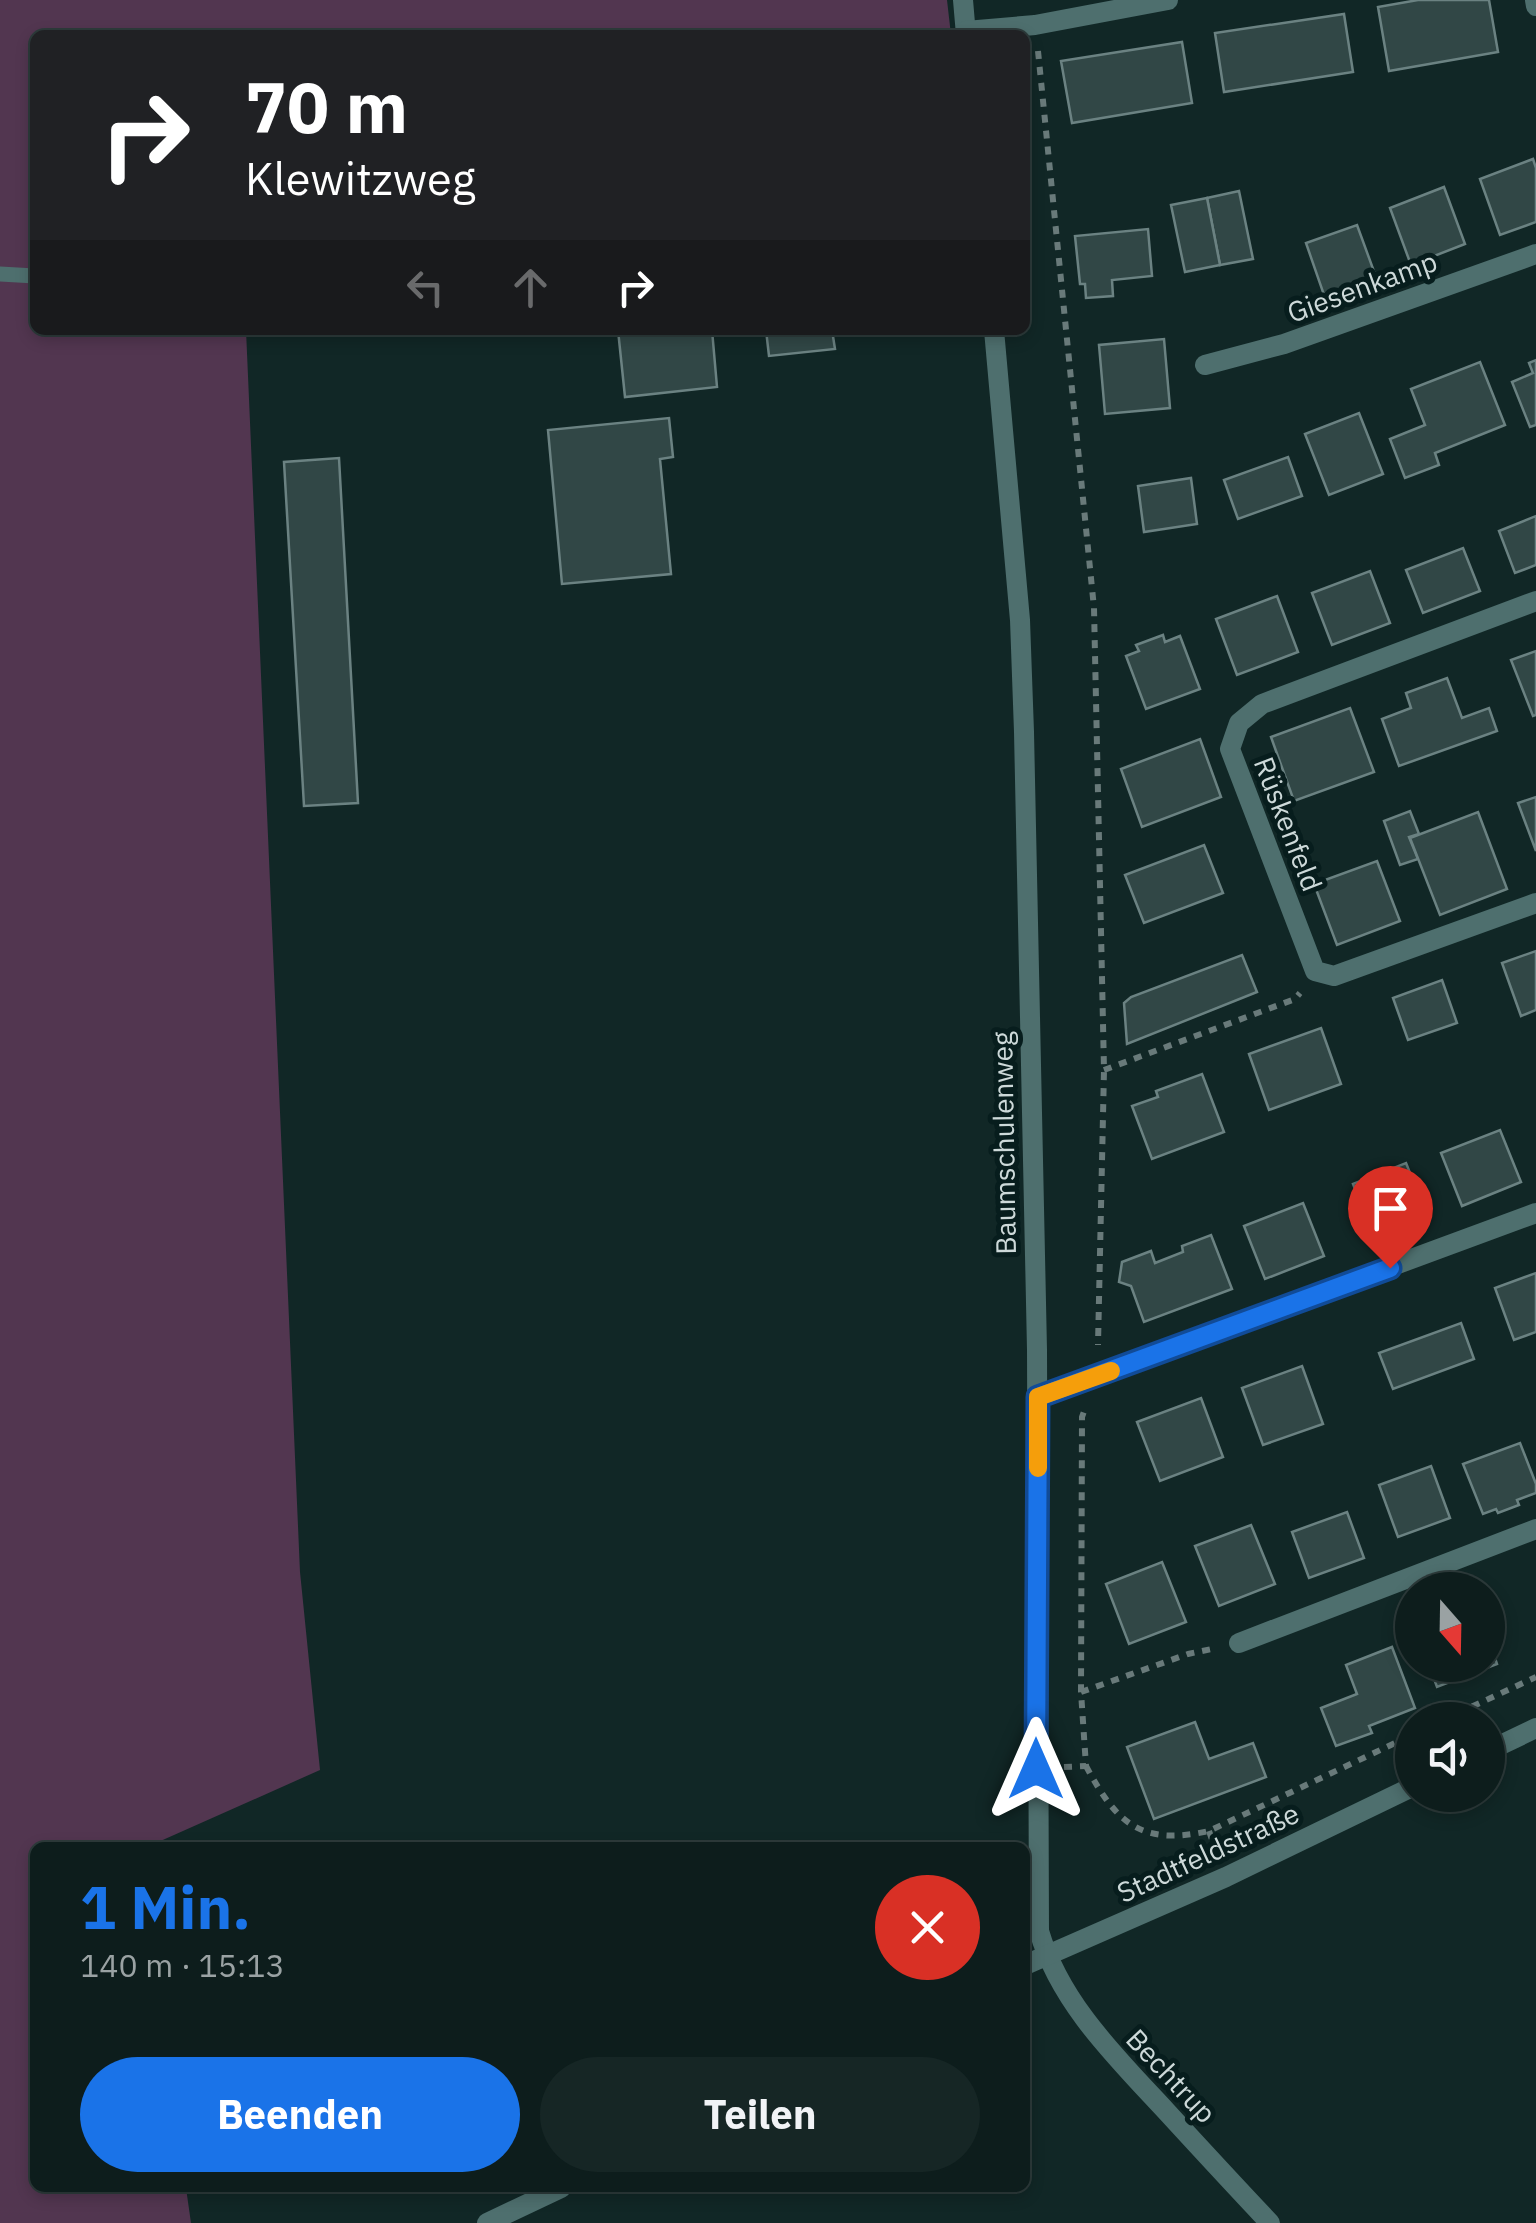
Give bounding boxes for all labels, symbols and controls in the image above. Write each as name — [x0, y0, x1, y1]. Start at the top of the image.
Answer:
text: 70 m — [245, 61, 408, 152]
icon: right — [80, 70, 210, 200]
text: Klewitzweg — [245, 149, 476, 207]
street label: Giesenkamp — [1282, 242, 1442, 331]
icon: left — [398, 260, 453, 315]
icon: ahead — [503, 260, 558, 315]
icon: right — [608, 260, 663, 315]
street label: Rüskenfeld — [1246, 751, 1331, 896]
street label: Baumschulenweg — [983, 1031, 1024, 1255]
pin — [1348, 1166, 1433, 1269]
icon: arrive — [1363, 1181, 1418, 1236]
north arrow — [1395, 1572, 1505, 1682]
map controls — [1395, 1572, 1505, 1812]
button: sound — [1395, 1702, 1505, 1812]
position arrow — [984, 1717, 1088, 1821]
street label: Stadtfeldstraße — [1111, 1794, 1305, 1911]
text: 1 Min. — [80, 1867, 251, 1946]
button: close — [875, 1875, 980, 1980]
text: 140 m · 15:13 — [80, 1944, 285, 1986]
street label: Bechtrup — [1118, 2021, 1224, 2131]
button: Beenden — [80, 2057, 520, 2172]
button: Teilen — [540, 2057, 980, 2172]

